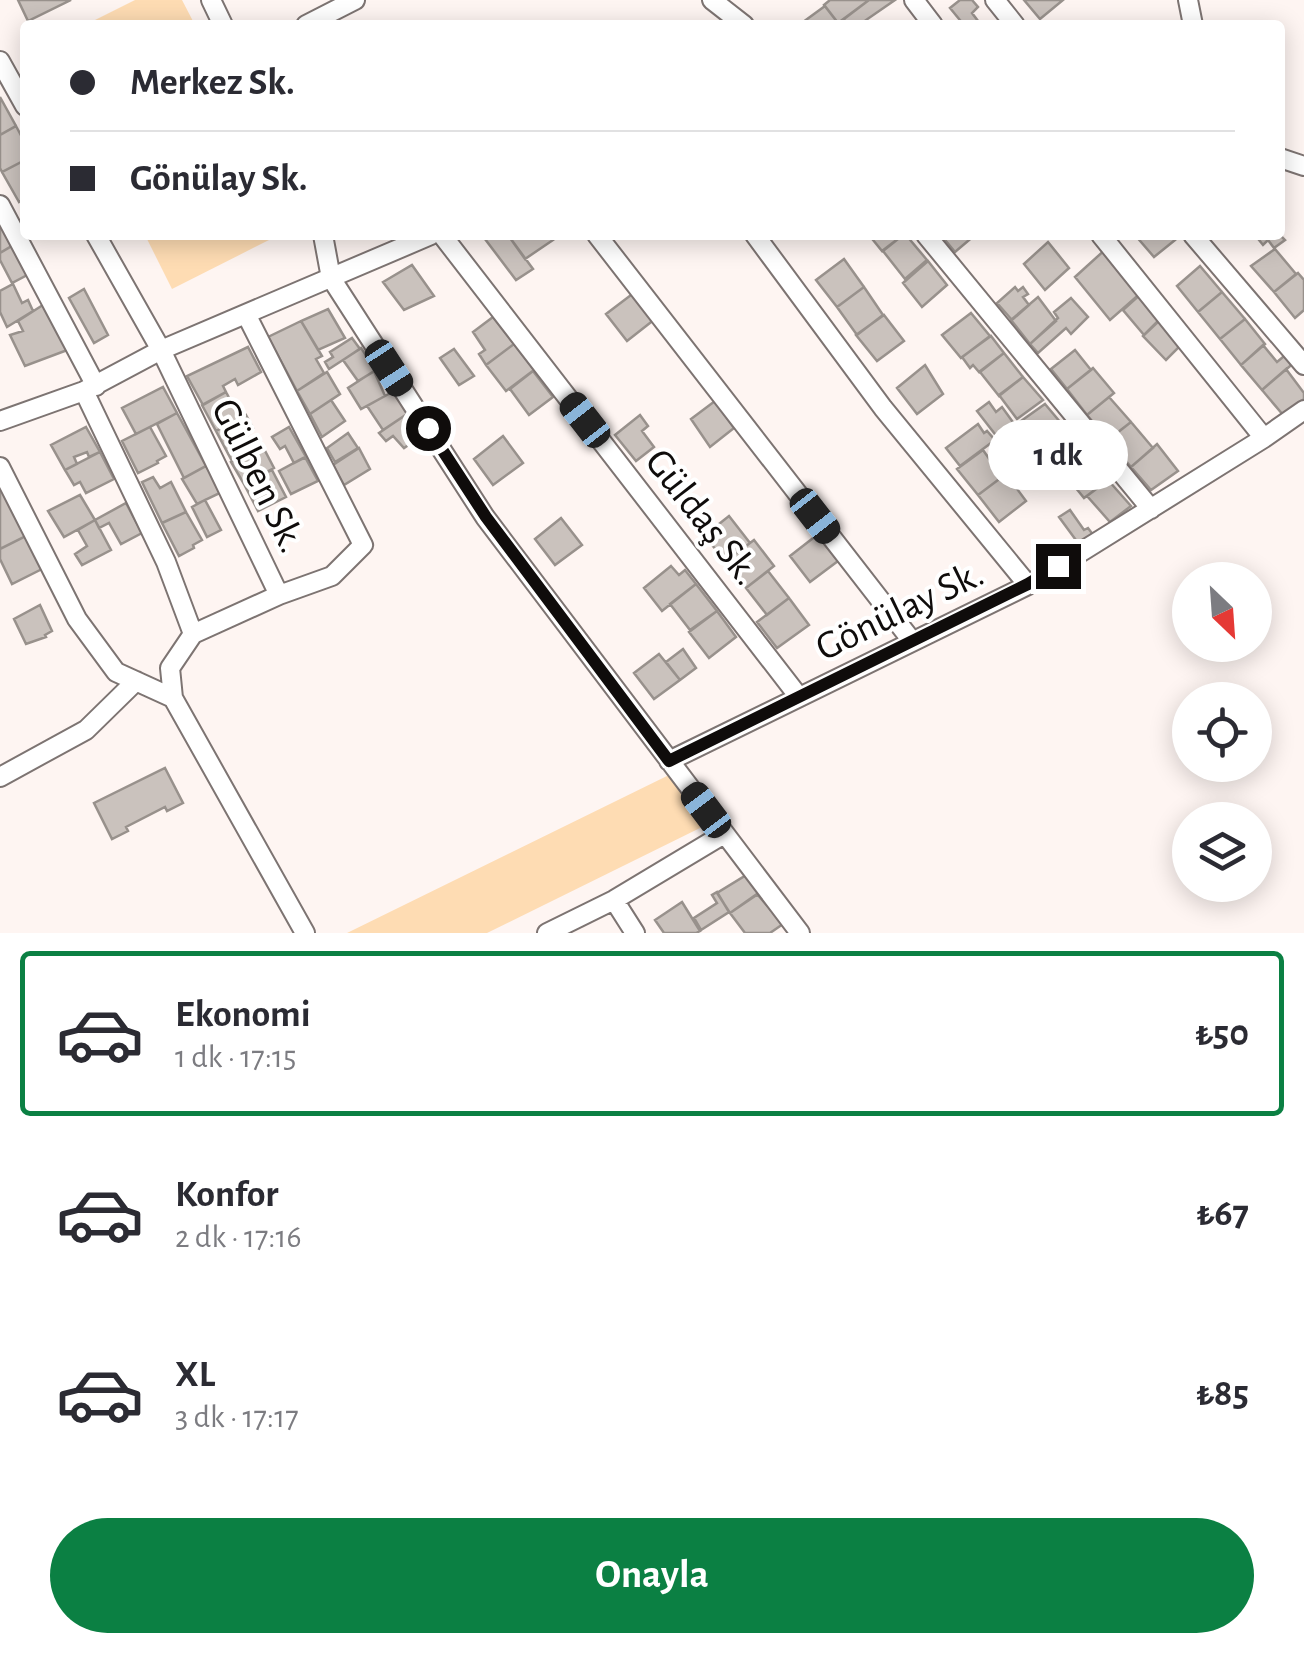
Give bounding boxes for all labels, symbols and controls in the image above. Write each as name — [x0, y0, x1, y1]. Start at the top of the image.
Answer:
text: Merkez Sk. — [130, 64, 295, 102]
text: Gönülay Sk. — [130, 160, 308, 198]
car — [360, 335, 418, 401]
car — [555, 387, 615, 453]
street label: Gülben Sk. — [204, 393, 312, 559]
route start — [406, 406, 451, 451]
callout: 1 dk — [988, 421, 1128, 491]
text: 1 dk — [1033, 439, 1083, 471]
street label: Güldaş Sk. — [637, 442, 767, 593]
car — [785, 483, 845, 549]
route end — [1036, 544, 1081, 589]
street label: Gönülay Sk. — [810, 553, 990, 668]
north arrow — [1172, 562, 1272, 662]
map controls — [1172, 562, 1272, 902]
button: locate — [1172, 682, 1272, 782]
car — [676, 777, 736, 843]
button: layers — [1172, 802, 1272, 902]
icon: car — [55, 989, 145, 1079]
text: Ekonomi — [175, 996, 311, 1034]
text: ₺50 — [1195, 1015, 1249, 1053]
text: 1 dk · 17:15 — [175, 1041, 296, 1073]
icon: car — [55, 1169, 145, 1259]
text: Konfor — [175, 1176, 279, 1214]
text: ₺67 — [1196, 1195, 1249, 1233]
text: 2 dk · 17:16 — [175, 1221, 302, 1253]
icon: car — [55, 1349, 145, 1439]
text: XL — [175, 1356, 215, 1394]
text: ₺85 — [1196, 1375, 1249, 1413]
text: 3 dk · 17:17 — [175, 1401, 299, 1433]
button: Onayla — [50, 1518, 1254, 1633]

